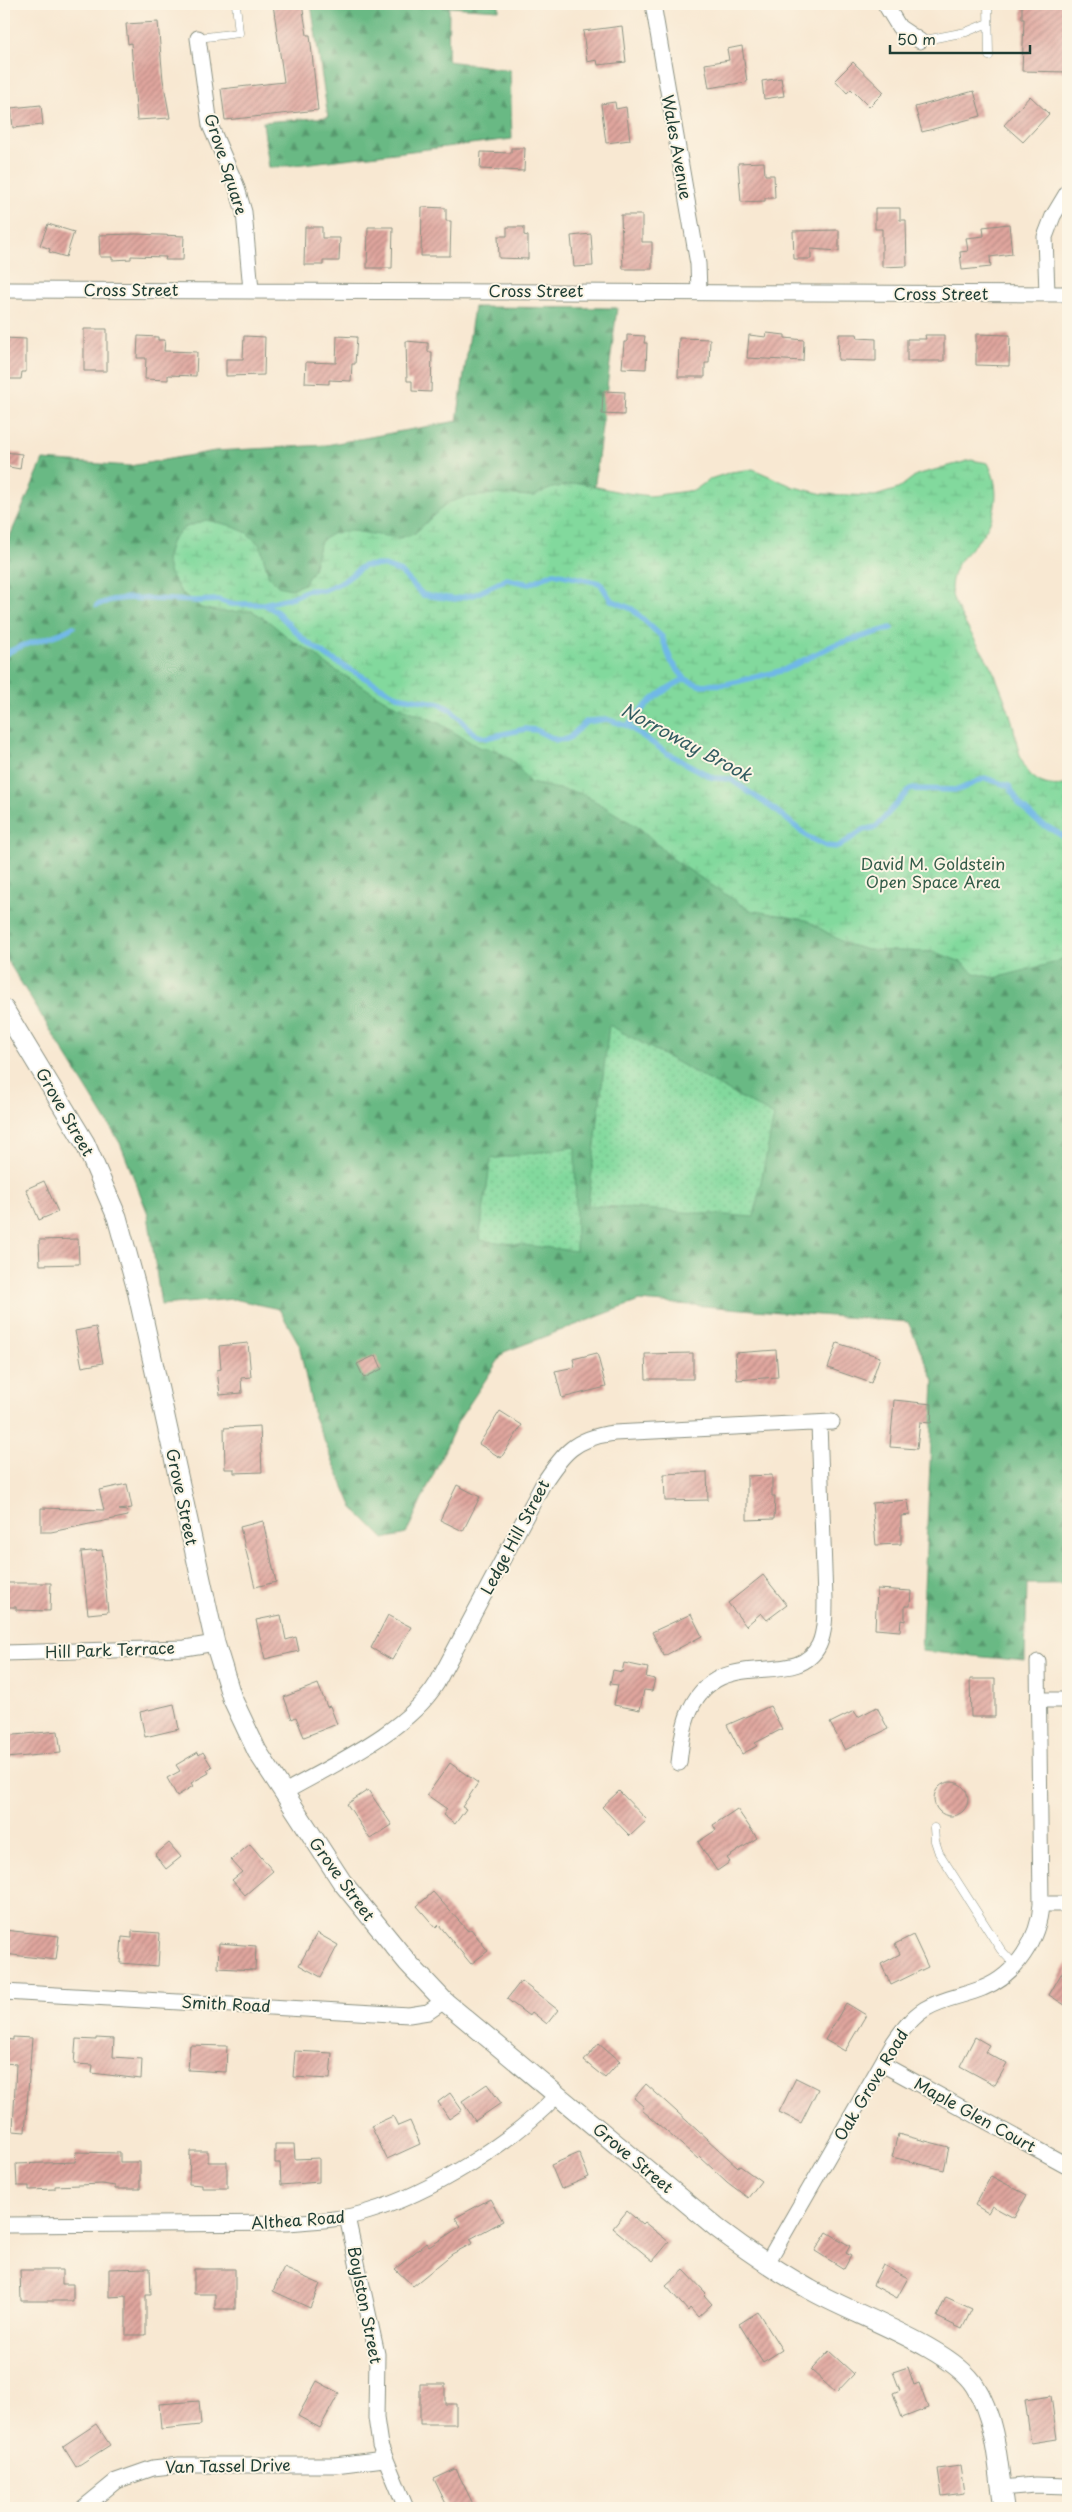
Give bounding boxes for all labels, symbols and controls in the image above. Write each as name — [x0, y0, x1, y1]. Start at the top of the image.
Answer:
scale bar — [890, 22, 1030, 54]
text: 50 m — [897, 27, 936, 50]
street label: Wales Avenue — [657, 92, 699, 201]
street label: Grove Square — [199, 110, 255, 217]
street label: Cross Street — [84, 277, 179, 301]
street label: Cross Street — [489, 278, 584, 302]
street label: Cross Street — [894, 281, 989, 305]
water label: Norroway Brook — [617, 696, 757, 788]
park label: David M. Goldstein Open Space Area — [861, 851, 1005, 893]
street label: Grove Street — [31, 1063, 101, 1161]
street label: Grove Street — [161, 1446, 205, 1548]
street label: Ledge Hill Street — [474, 1474, 555, 1598]
street label: Hill Park Terrace — [45, 1635, 175, 1663]
street label: Grove Street — [304, 1831, 382, 1926]
street label: Smith Road — [181, 1989, 271, 2017]
street label: Oak Grove Road — [827, 2024, 913, 2145]
street label: Maple Glen Court — [910, 2071, 1041, 2158]
street label: Grove Street — [588, 2116, 679, 2198]
street label: Althea Road — [250, 2204, 346, 2234]
street label: Boylston Street — [343, 2244, 389, 2366]
street label: Van Tassel Drive — [165, 2452, 291, 2478]

